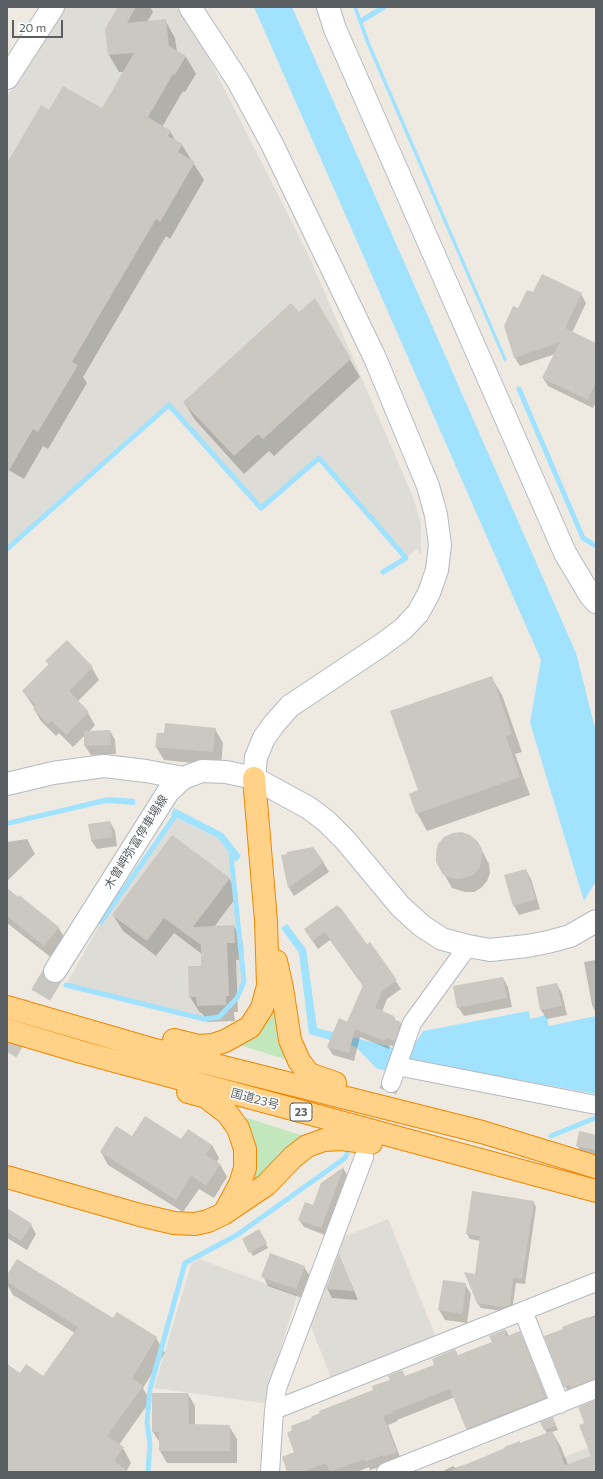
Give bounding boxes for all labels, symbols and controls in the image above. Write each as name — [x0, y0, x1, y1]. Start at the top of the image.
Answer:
scale bar — [14, 12, 65, 38]
text: 20 m — [19, 20, 46, 34]
street label: 木曽岬弥富停車場線 — [101, 792, 171, 892]
street label: 国道23号 — [229, 1086, 281, 1112]
road number: 23 — [290, 1103, 312, 1121]

